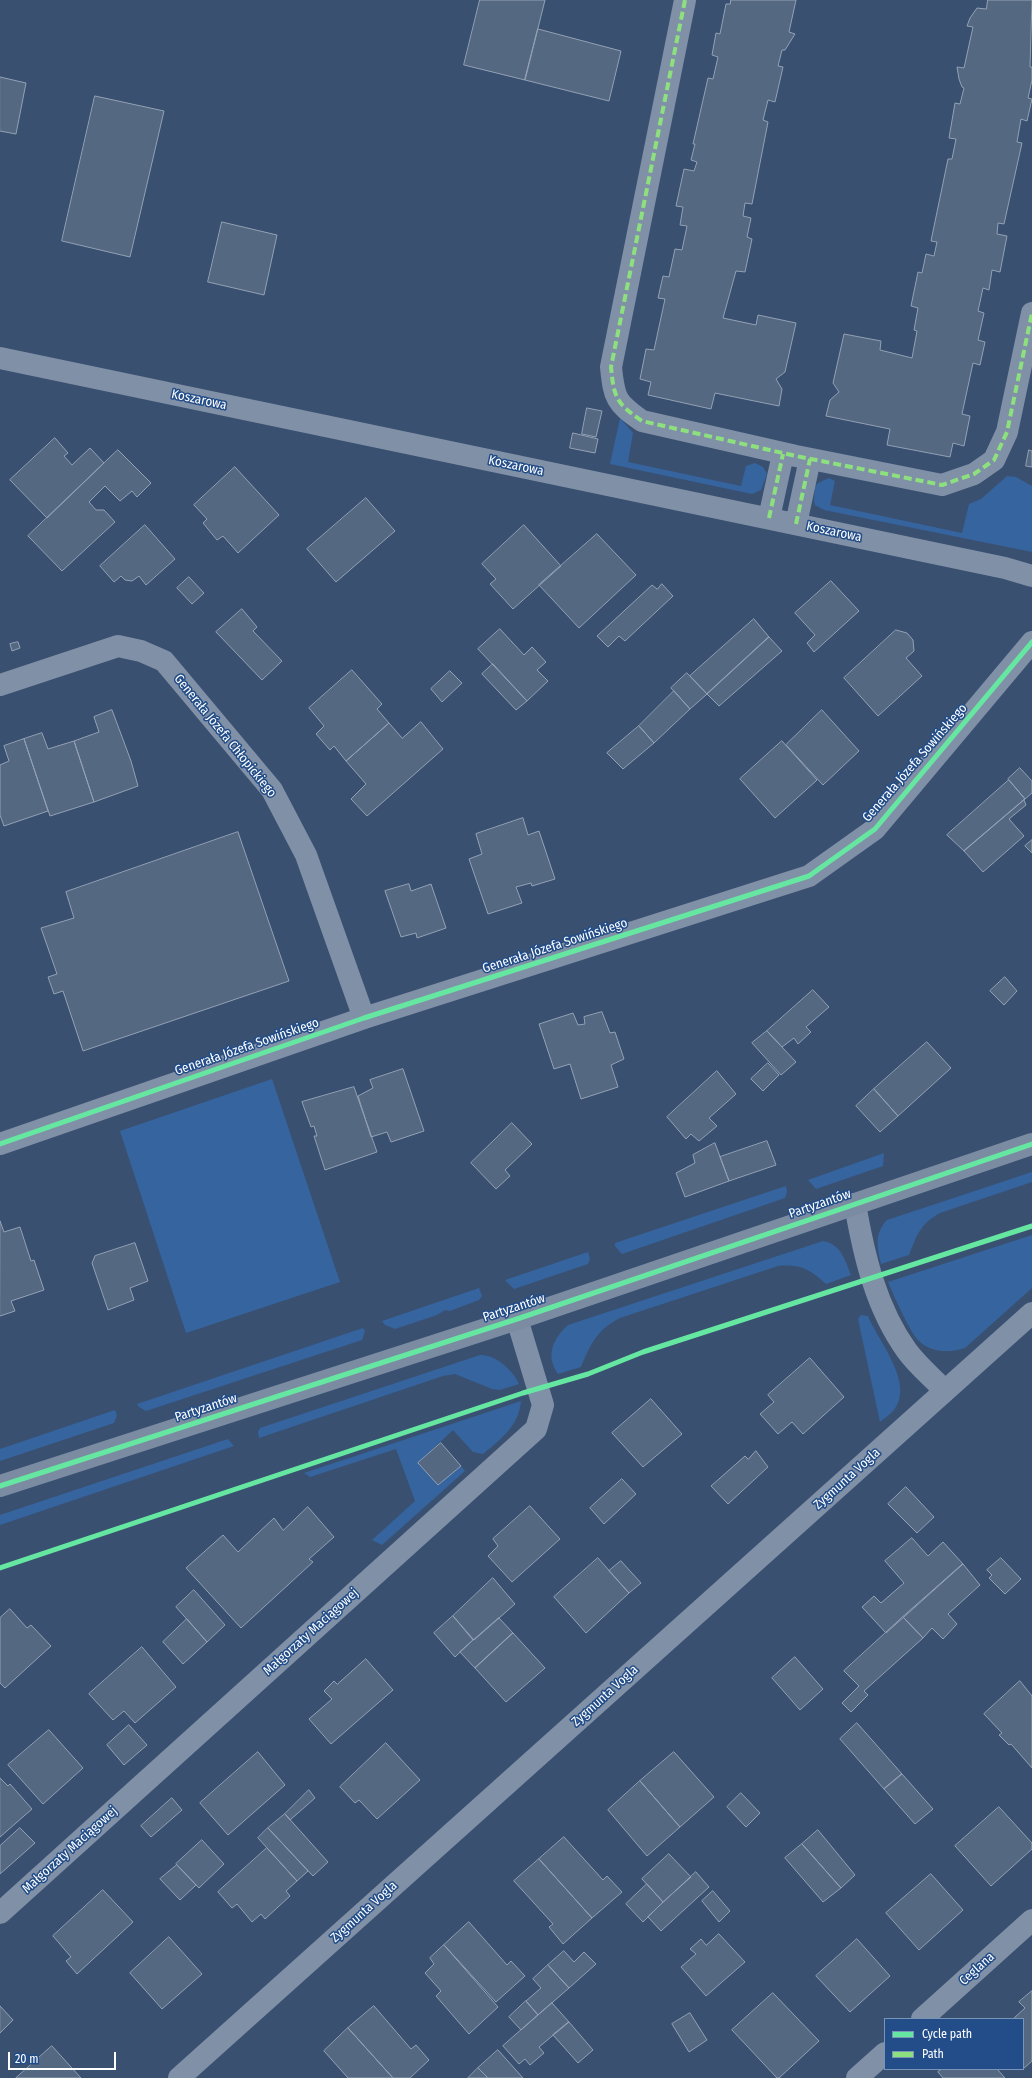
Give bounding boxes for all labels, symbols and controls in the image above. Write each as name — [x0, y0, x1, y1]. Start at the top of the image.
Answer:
street label: Koszarowa — [170, 387, 228, 413]
street label: Koszarowa — [487, 453, 545, 479]
street label: Koszarowa — [805, 519, 863, 545]
street label: Generała Józefa Chłopickiego — [171, 671, 279, 801]
street label: Generała Józefa Sowińskiego — [859, 701, 971, 825]
street label: Generała Józefa Sowińskiego — [481, 915, 629, 977]
street label: Generała Józefa Sowińskiego — [173, 1015, 321, 1079]
street label: Partyzantów — [787, 1186, 853, 1222]
street label: Partyzantów — [481, 1291, 547, 1325]
street label: Partyzantów — [173, 1391, 239, 1425]
street label: Zygmunta Vogla — [811, 1445, 883, 1513]
street label: Małgorzaty Maciągowej — [260, 1585, 362, 1679]
street label: Zygmunta Vogla — [569, 1662, 641, 1730]
street label: Małgorzaty Maciągowej — [19, 1803, 121, 1897]
street label: Zygmunta Vogla — [328, 1878, 400, 1946]
street label: Ceglana — [956, 1949, 998, 1989]
legend — [884, 2018, 1024, 2070]
text: Cycle path — [922, 2027, 972, 2041]
scale bar — [10, 2044, 118, 2070]
text: Path — [922, 2047, 944, 2061]
text: 20 m — [15, 2052, 39, 2066]

